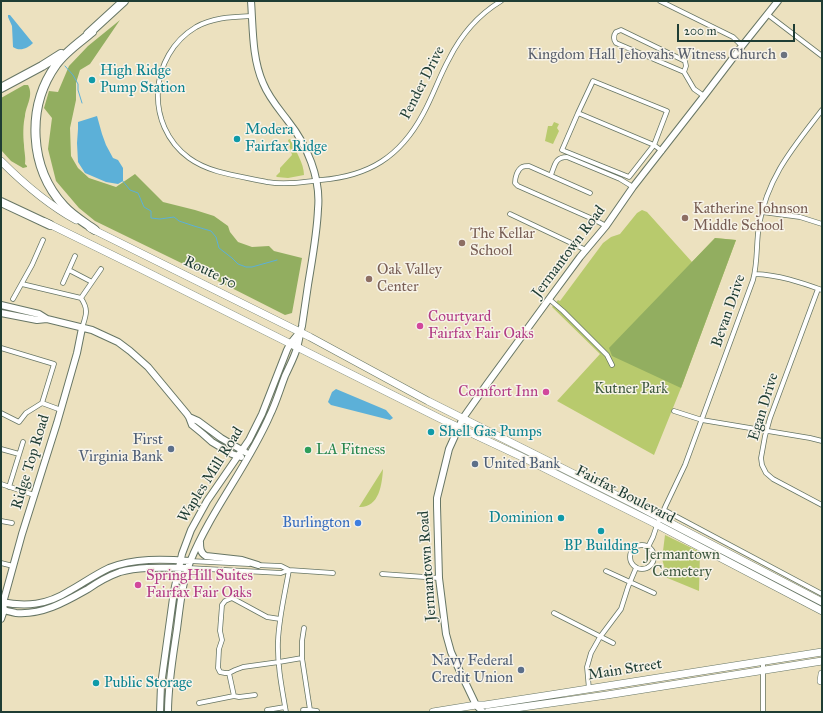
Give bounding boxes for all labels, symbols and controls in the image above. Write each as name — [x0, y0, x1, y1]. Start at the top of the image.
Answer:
scale bar — [679, 16, 797, 42]
text: 200 m — [684, 24, 717, 38]
street label: Pender Drive — [397, 43, 449, 123]
place label: Kingdom Hall Jehovahs Witness Church — [527, 46, 776, 64]
marker: Kingdom Hall Jehovahs Witness Church — [779, 50, 789, 60]
place label: High Ridge Pump Station — [100, 62, 185, 97]
marker: High Ridge Pump Station — [87, 75, 97, 85]
place label: Modera Fairfax Ridge — [245, 121, 327, 156]
marker: Modera Fairfax Ridge — [232, 134, 242, 144]
place label: Katherine Johnson Middle School — [693, 200, 808, 235]
street label: Jermantown Road — [529, 202, 609, 302]
marker: Katherine Johnson Middle School — [680, 213, 690, 223]
place label: The Kellar School — [470, 225, 535, 260]
marker: The Kellar School — [457, 238, 467, 248]
street label: Route 50 — [181, 253, 239, 293]
place label: Oak Valley Center — [377, 261, 442, 296]
street label: Bevan Drive — [708, 272, 750, 350]
marker: Oak Valley Center — [364, 274, 374, 284]
place label: Courtyard Fairfax Fair Oaks — [428, 308, 534, 343]
marker: Courtyard Fairfax Fair Oaks — [415, 321, 425, 331]
street label: Egan Drive — [745, 371, 783, 443]
park label: Kutner Park — [594, 380, 668, 398]
place label: Comfort Inn — [458, 383, 538, 401]
marker: Comfort Inn — [541, 387, 551, 397]
street label: Ridge Top Road — [8, 413, 54, 511]
place label: Shell Gas Pumps — [439, 423, 542, 441]
street label: Waples Mill Road — [174, 424, 248, 526]
marker: Shell Gas Pumps — [426, 427, 436, 437]
place label: First Virginia Bank — [79, 431, 163, 466]
place label: LA Fitness — [316, 441, 385, 459]
marker: First Virginia Bank — [166, 444, 176, 454]
marker: LA Fitness — [303, 445, 313, 455]
place label: United Bank — [483, 455, 560, 473]
marker: United Bank — [470, 459, 480, 469]
street label: Fairfax Boulevard — [572, 462, 678, 528]
place label: Dominion — [489, 509, 553, 527]
street label: Jermantown Road — [415, 510, 441, 622]
marker: Dominion — [556, 513, 566, 523]
place label: Burlington — [282, 514, 350, 532]
marker: Burlington — [353, 518, 363, 528]
marker: BP Building — [596, 526, 606, 536]
place label: BP Building — [564, 537, 638, 555]
park label: Jermantown Cemetery — [644, 546, 720, 581]
place label: SpringHill Suites Fairfax Fair Oaks — [146, 567, 253, 602]
marker: SpringHill Suites Fairfax Fair Oaks — [133, 580, 143, 590]
place label: Navy Federal Credit Union — [431, 652, 513, 687]
street label: Main Street — [587, 655, 663, 685]
marker: Navy Federal Credit Union — [516, 665, 526, 675]
place label: Public Storage — [104, 674, 192, 692]
marker: Public Storage — [91, 678, 101, 688]

